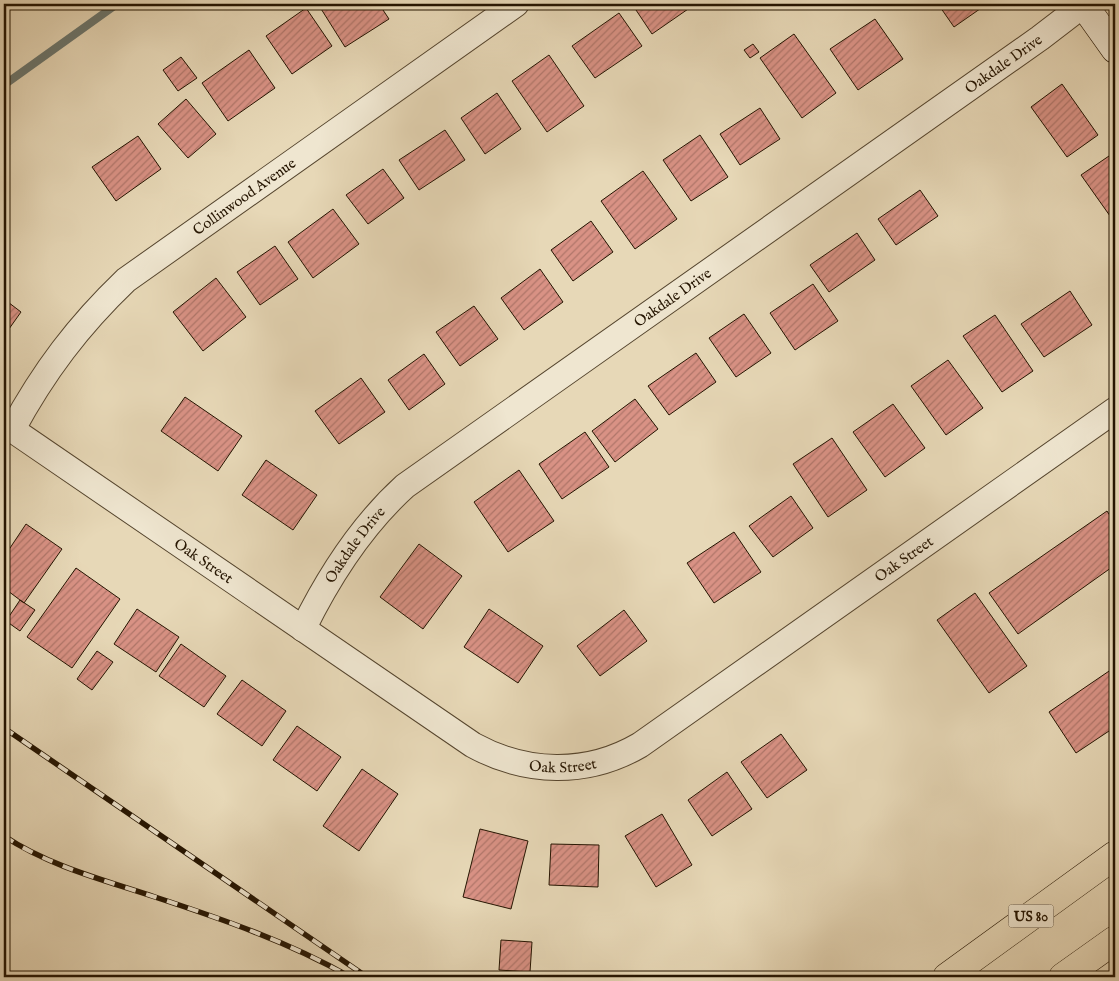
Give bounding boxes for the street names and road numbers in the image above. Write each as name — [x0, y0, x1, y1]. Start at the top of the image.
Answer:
street label: Oakdale Drive — [961, 30, 1046, 98]
street label: Collinwood Avenue — [189, 154, 300, 240]
street label: Oakdale Drive — [630, 264, 715, 332]
street label: Oakdale Drive — [321, 503, 390, 587]
street label: Oak Street — [871, 532, 937, 587]
street label: Oak Street — [170, 534, 237, 588]
street label: Oak Street — [528, 754, 599, 778]
road number: US 80 — [1008, 904, 1054, 928]

